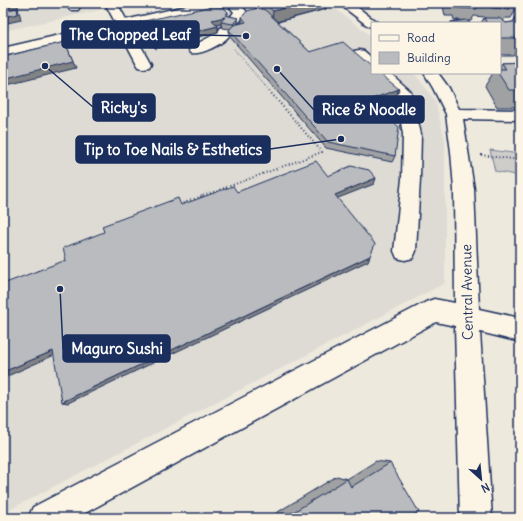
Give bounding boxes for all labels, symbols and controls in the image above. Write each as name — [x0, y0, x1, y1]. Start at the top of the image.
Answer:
callout: The Chopped Leaf — [62, 21, 199, 48]
legend — [371, 22, 501, 74]
text: The Chopped Leaf — [69, 25, 192, 45]
text: Road — [407, 30, 435, 45]
text: Building — [407, 50, 451, 65]
callout: Ricky's — [93, 94, 155, 121]
callout: Rice & Noodle — [314, 96, 424, 123]
text: Ricky's — [101, 98, 147, 118]
text: Rice & Noodle — [322, 100, 416, 119]
callout: Tip to Toe Nails & Esthetics — [76, 136, 270, 163]
text: Tip to Toe Nails & Esthetics — [84, 140, 262, 160]
street label: Central Avenue — [457, 244, 477, 340]
callout: Maguro Sushi — [63, 335, 170, 362]
text: Maguro Sushi — [71, 339, 163, 359]
north arrow — [461, 459, 501, 499]
text: N — [479, 480, 492, 496]

